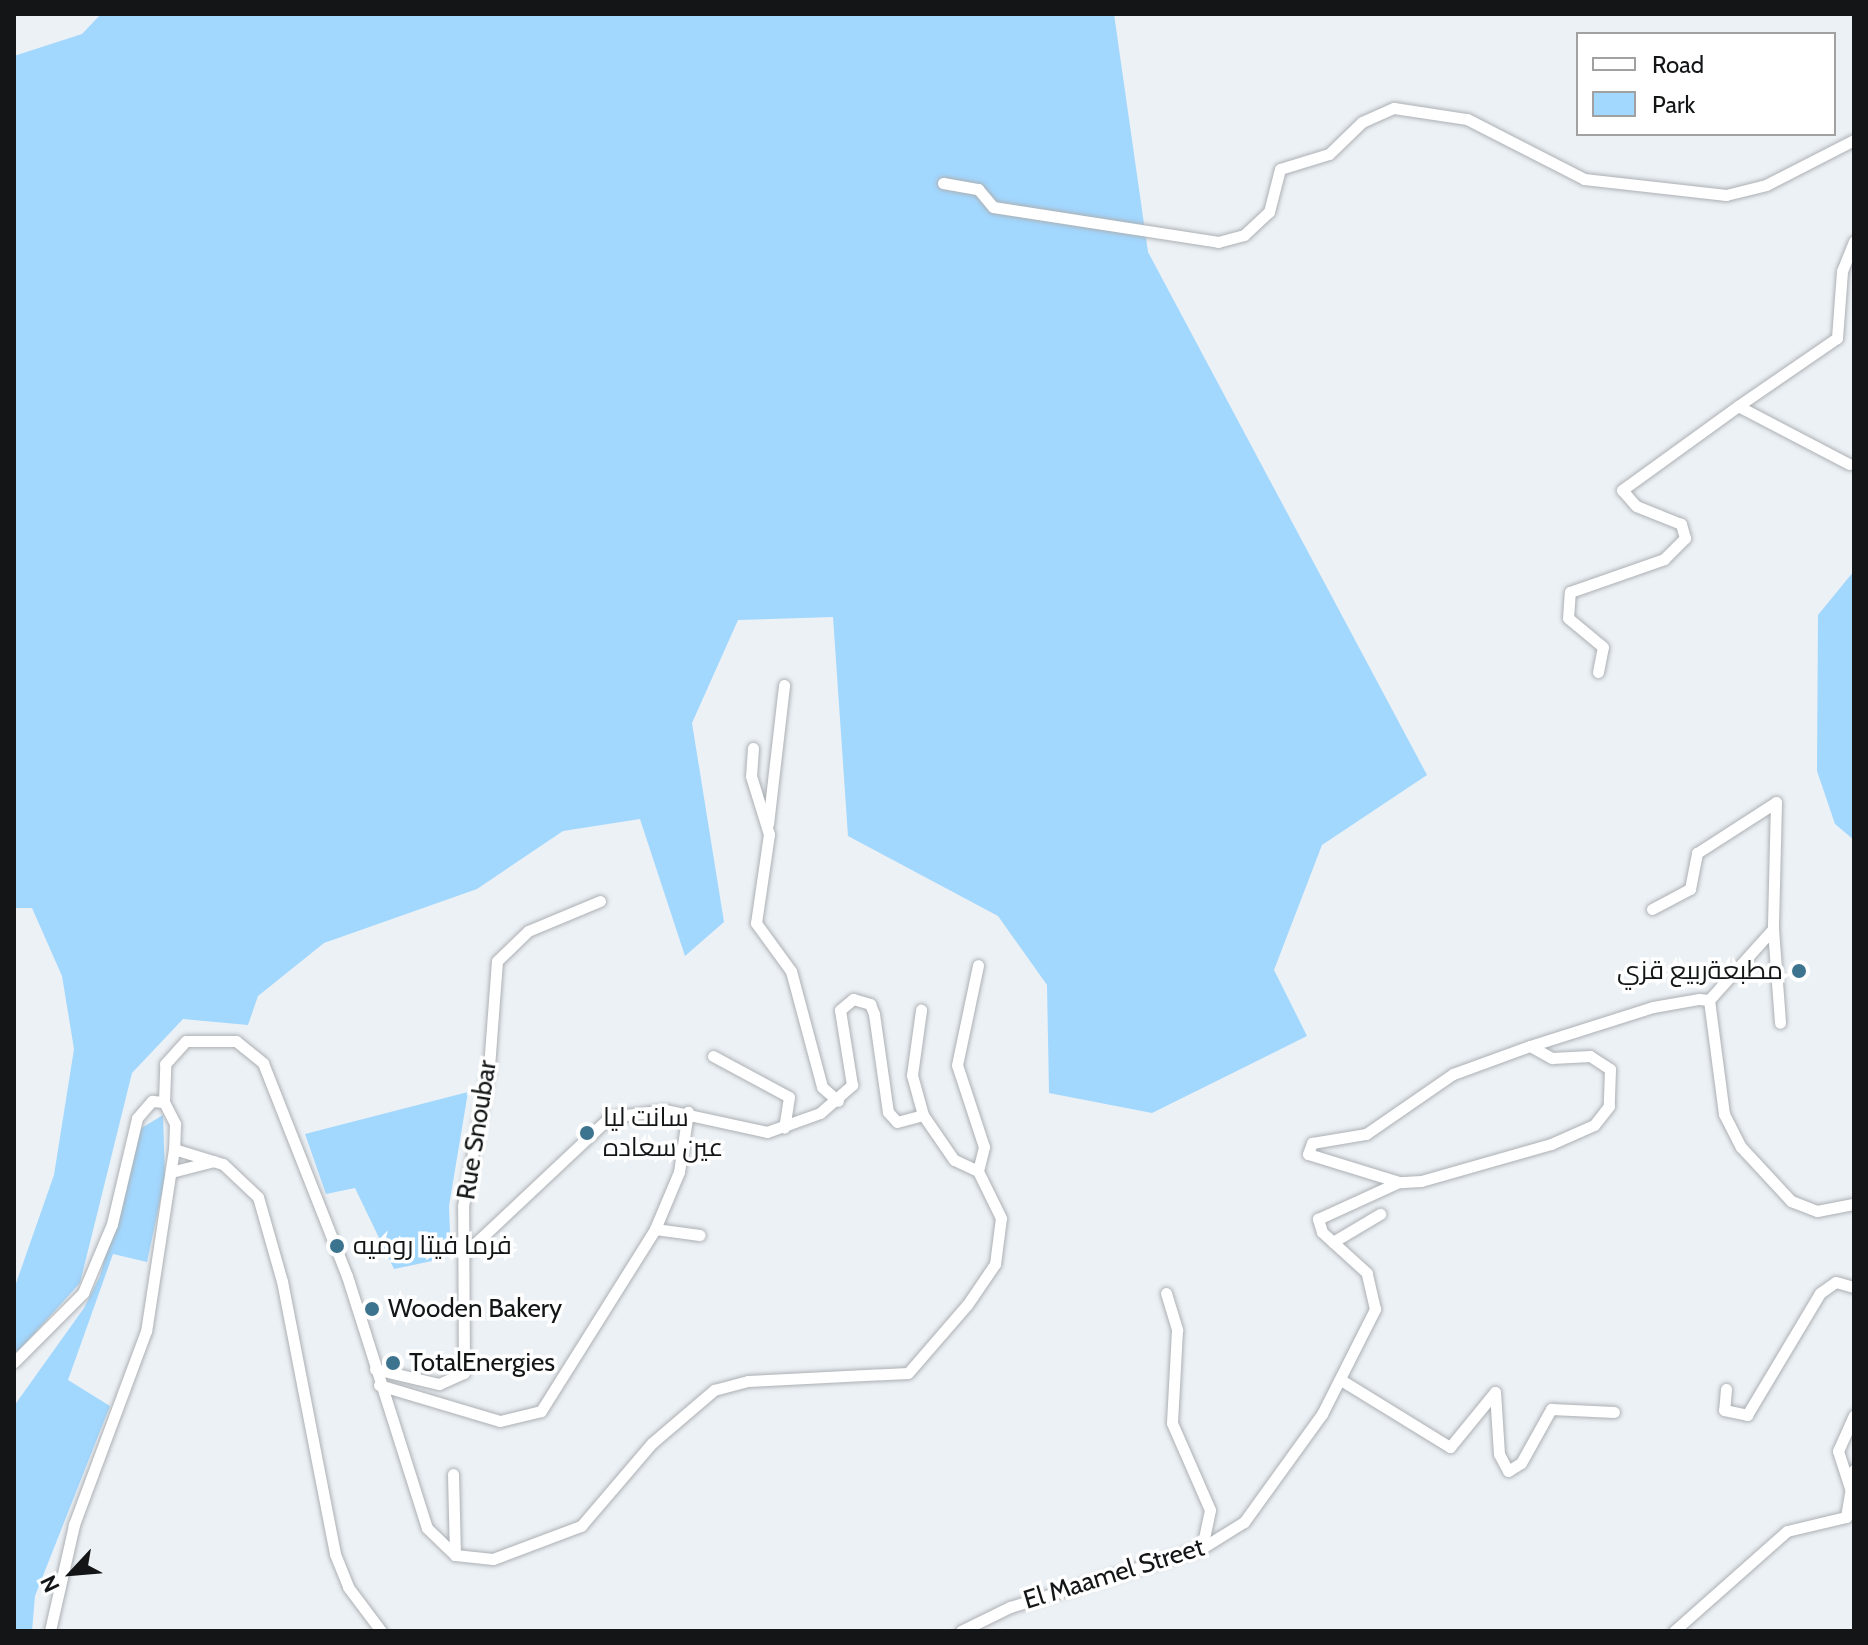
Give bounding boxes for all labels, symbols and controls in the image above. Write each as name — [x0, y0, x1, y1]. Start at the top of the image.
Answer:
legend — [1576, 32, 1836, 136]
text: Road — [1652, 50, 1704, 79]
text: Park — [1652, 90, 1695, 119]
place label: مطبعةربيع قزي — [1617, 955, 1783, 987]
marker: مطبعةربيع قزي — [1790, 962, 1808, 980]
street label: Rue Snoubar — [451, 1058, 503, 1202]
place label: سانت ليا عين سعاده — [603, 1102, 724, 1164]
marker: سانت ليا عين سعاده — [578, 1124, 596, 1142]
place label: فرما فيتا روميه — [353, 1230, 512, 1262]
marker: فرما فيتا روميه — [328, 1237, 346, 1255]
place label: Wooden Bakery — [388, 1293, 562, 1325]
marker: Wooden Bakery — [363, 1300, 381, 1318]
place label: TotalEnergies — [409, 1347, 555, 1379]
marker: TotalEnergies — [384, 1354, 402, 1372]
street label: El Maamel Street — [1020, 1532, 1208, 1616]
north arrow — [32, 1533, 112, 1613]
text: N — [34, 1571, 66, 1597]

